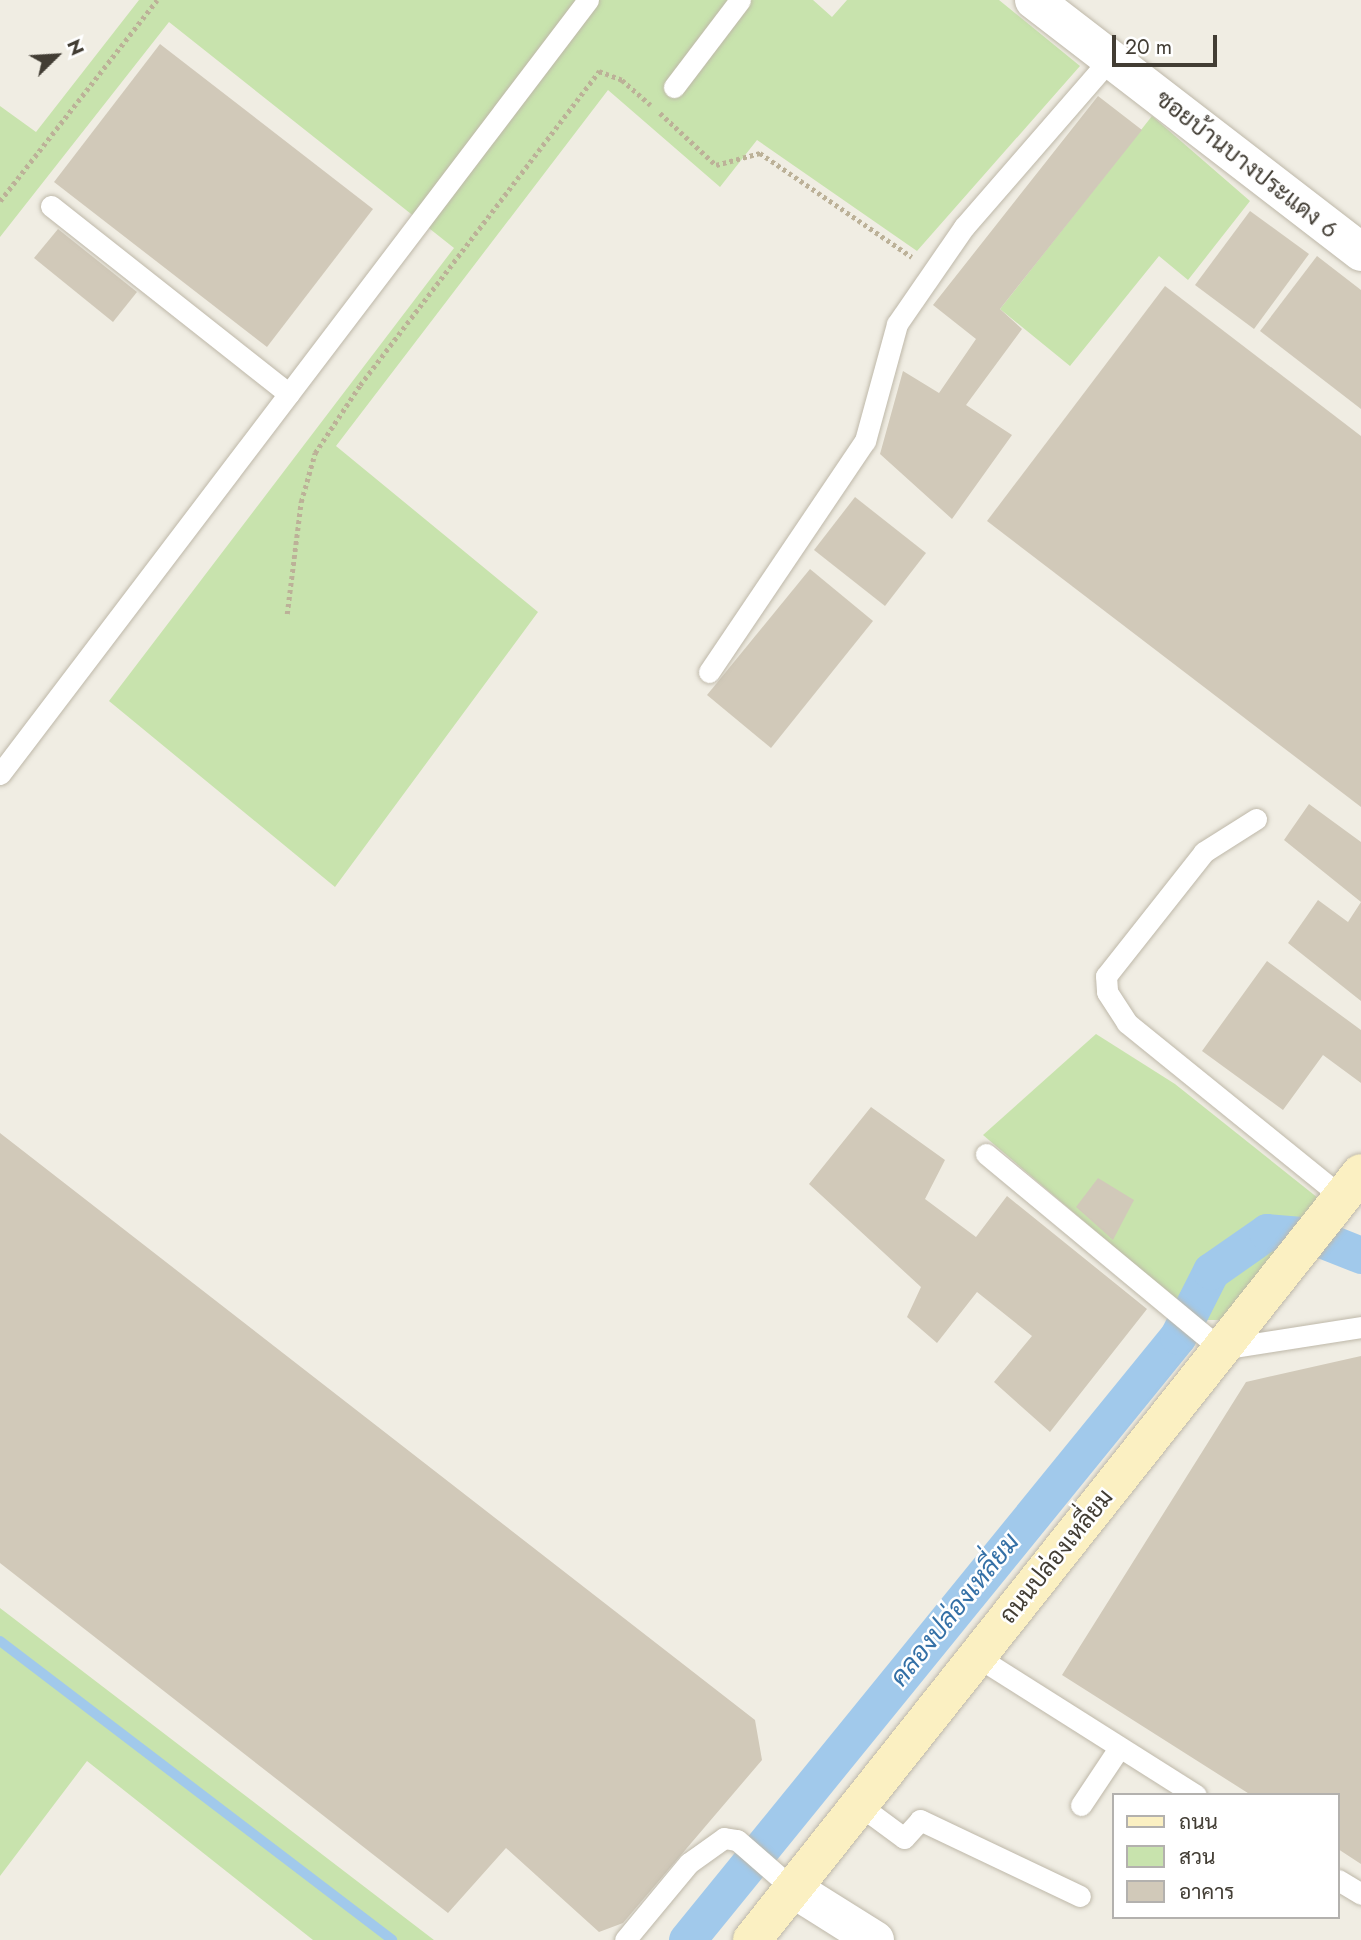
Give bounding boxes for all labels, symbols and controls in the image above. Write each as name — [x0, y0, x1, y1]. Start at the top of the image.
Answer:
north arrow — [21, 21, 91, 91]
scale bar — [1116, 21, 1221, 65]
text: 20 m — [1125, 32, 1172, 62]
text: N — [60, 35, 91, 60]
street label: ซอยบ้านบางประแดง 6 — [1150, 84, 1344, 244]
street label: ถนนปล่องเหลี่ยม — [993, 1483, 1119, 1629]
water label: คลองปล่องเหลี่ยม — [884, 1527, 1026, 1693]
legend — [1112, 1793, 1340, 1919]
text: ถนน — [1179, 1807, 1218, 1837]
text: สวน — [1179, 1842, 1215, 1872]
text: อาคาร — [1179, 1877, 1235, 1907]

